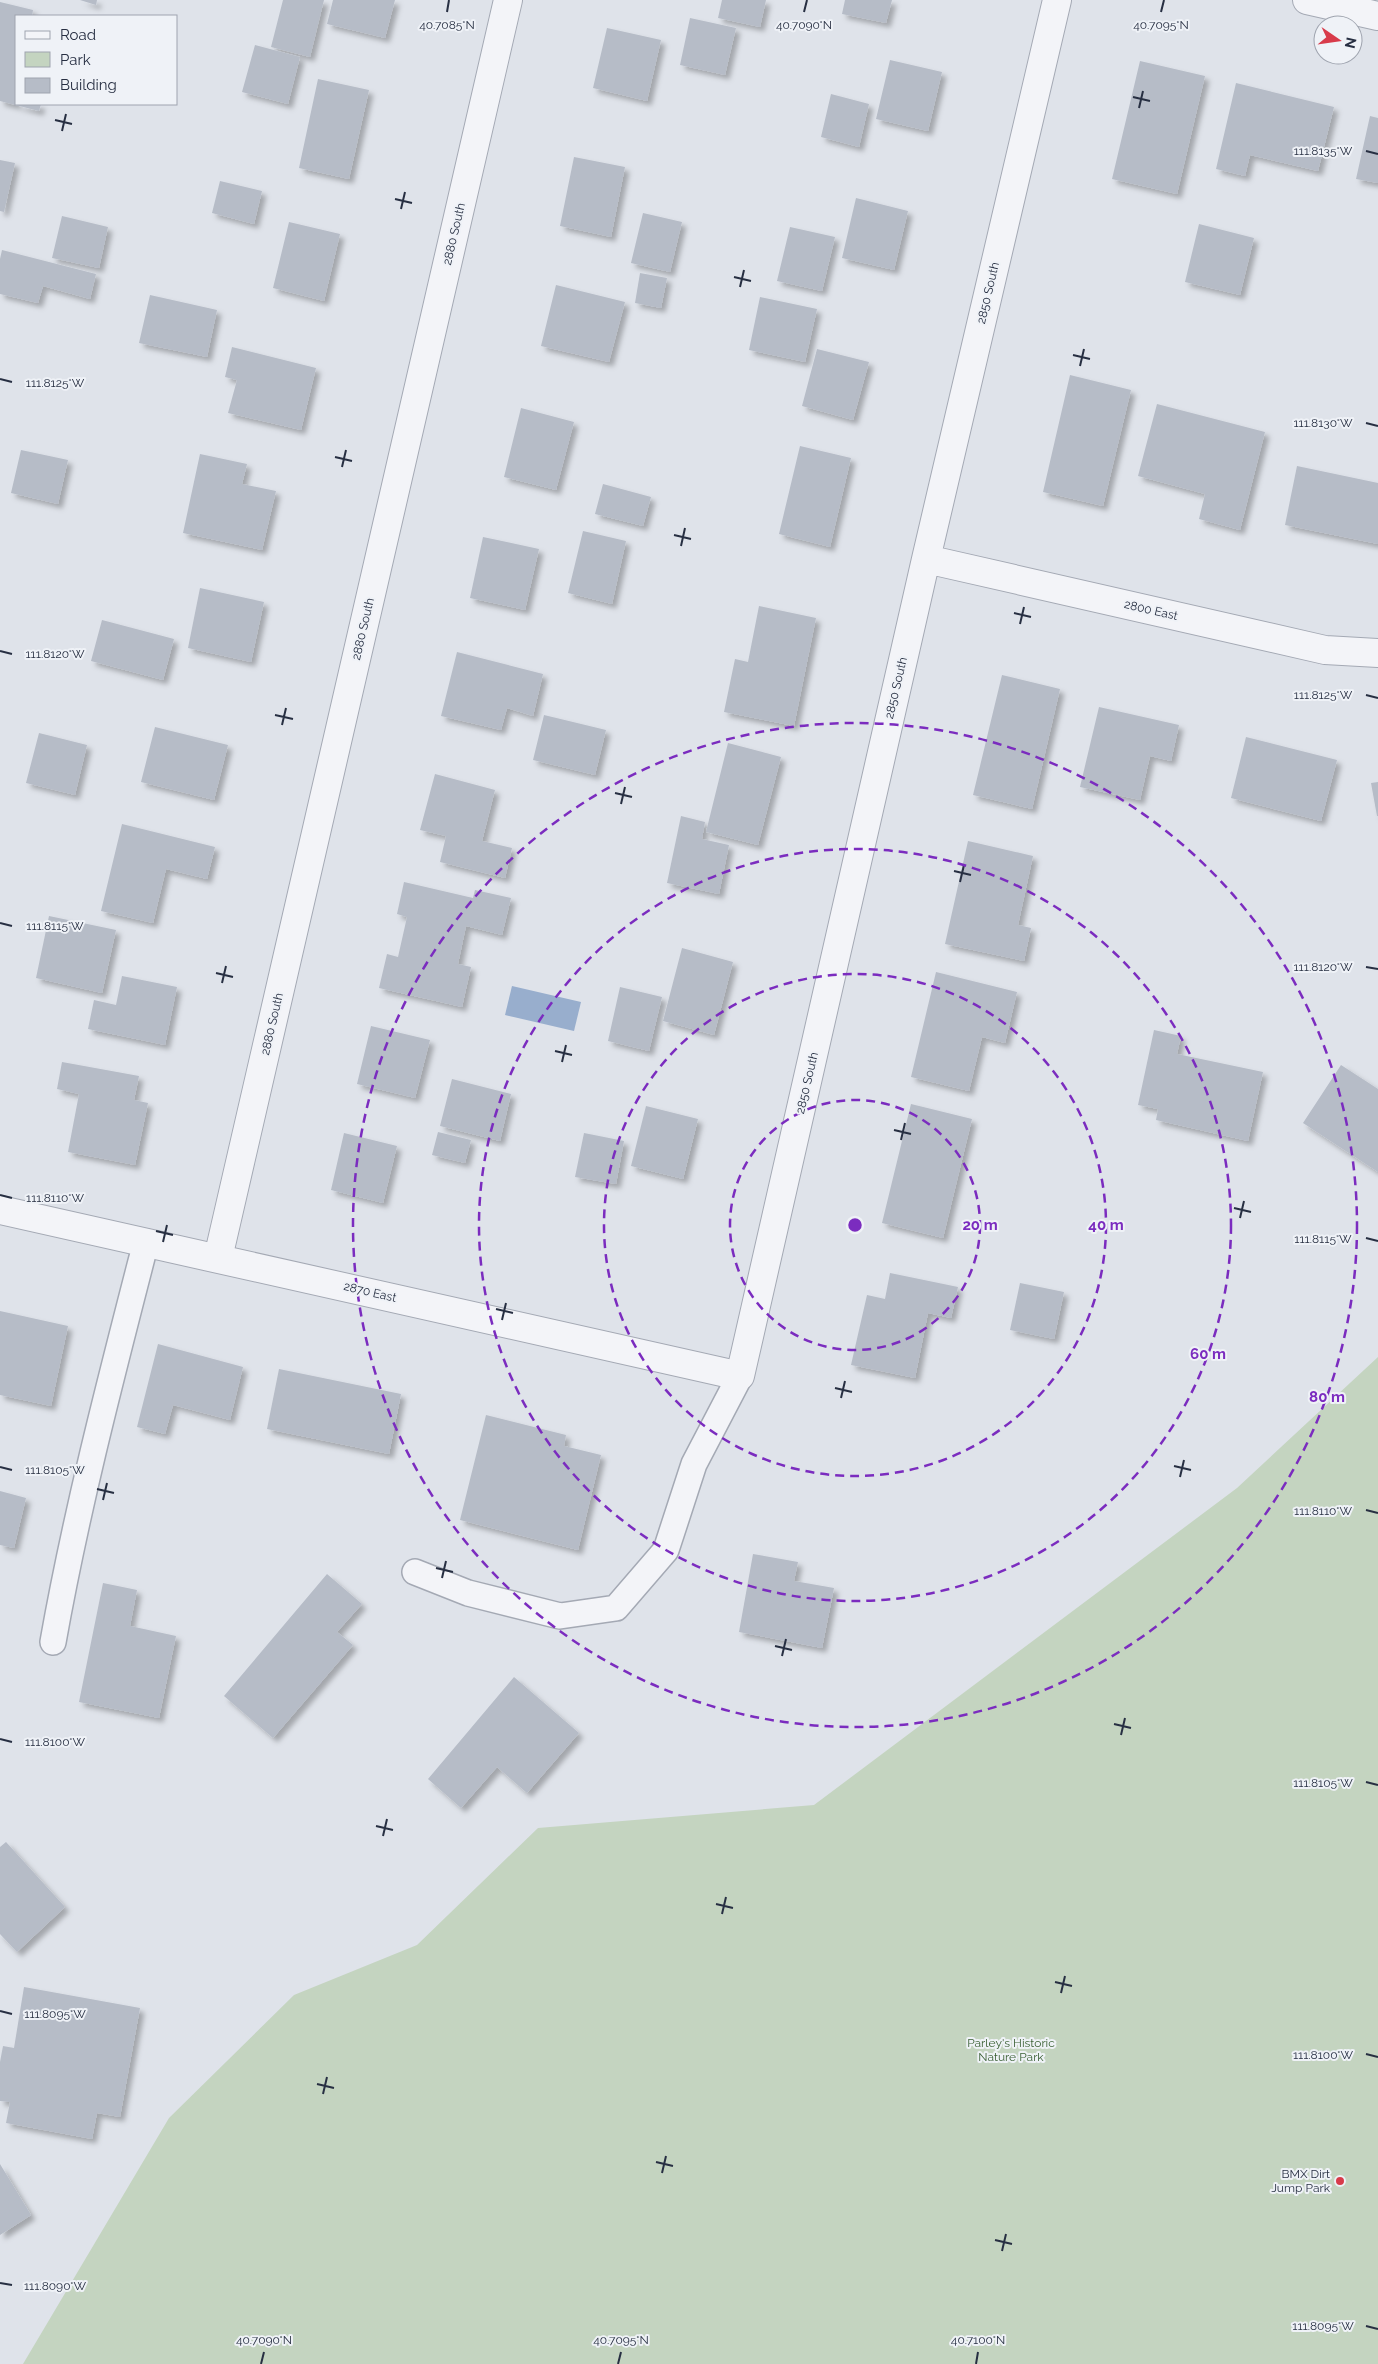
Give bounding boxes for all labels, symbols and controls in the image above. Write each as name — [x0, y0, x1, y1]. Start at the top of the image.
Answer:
legend — [15, 15, 178, 105]
north arrow — [1313, 15, 1363, 65]
text: 40.7085°N — [419, 18, 475, 32]
text: 40.7090°N — [776, 18, 832, 32]
text: 40.7095°N — [1133, 18, 1189, 32]
text: Road — [60, 26, 96, 44]
text: N — [1342, 36, 1360, 50]
text: Park — [60, 51, 91, 69]
text: Building — [60, 76, 117, 94]
text: 111.8135°W — [1294, 144, 1353, 158]
street label: 2880 South — [440, 202, 468, 266]
street label: 2850 South — [974, 261, 1002, 325]
text: 111.8125°W — [26, 376, 85, 390]
text: 111.8130°W — [1293, 416, 1353, 430]
street label: 2880 South — [349, 597, 377, 661]
street label: 2800 East — [1123, 597, 1179, 623]
text: 111.8120°W — [25, 647, 85, 661]
street label: 2850 South — [882, 656, 910, 720]
text: 111.8125°W — [1294, 688, 1353, 702]
text: 111.8115°W — [26, 919, 84, 933]
text: 111.8120°W — [1293, 960, 1353, 974]
street label: 2880 South — [258, 992, 286, 1056]
street label: 2850 South — [793, 1051, 821, 1115]
text: 111.8110°W — [26, 1191, 84, 1205]
centre of rings — [846, 1216, 864, 1234]
text: 20 m — [962, 1216, 998, 1234]
text: 40 m — [1088, 1216, 1124, 1234]
text: 111.8115°W — [1294, 1232, 1352, 1246]
street label: 2870 East — [342, 1279, 398, 1305]
text: 60 m — [1190, 1345, 1226, 1363]
text: 80 m — [1309, 1388, 1345, 1406]
text: 111.8105°W — [25, 1463, 85, 1477]
text: 111.8110°W — [1294, 1504, 1352, 1518]
text: 111.8100°W — [25, 1735, 86, 1749]
text: 111.8105°W — [1293, 1776, 1353, 1790]
text: 111.8095°W — [24, 2007, 86, 2021]
park label: Parley's Historic Nature Park — [967, 2036, 1055, 2064]
text: 111.8100°W — [1293, 2048, 1354, 2062]
place label: BMX Dirt Jump Park — [1271, 2167, 1331, 2195]
marker: BMX Dirt Jump Park — [1334, 2175, 1346, 2187]
text: 111.8090°W — [24, 2279, 86, 2293]
text: 111.8095°W — [1292, 2319, 1354, 2333]
text: 40.7090°N — [236, 2333, 292, 2347]
text: 40.7095°N — [593, 2333, 649, 2347]
text: 40.7100°N — [951, 2333, 1005, 2347]

